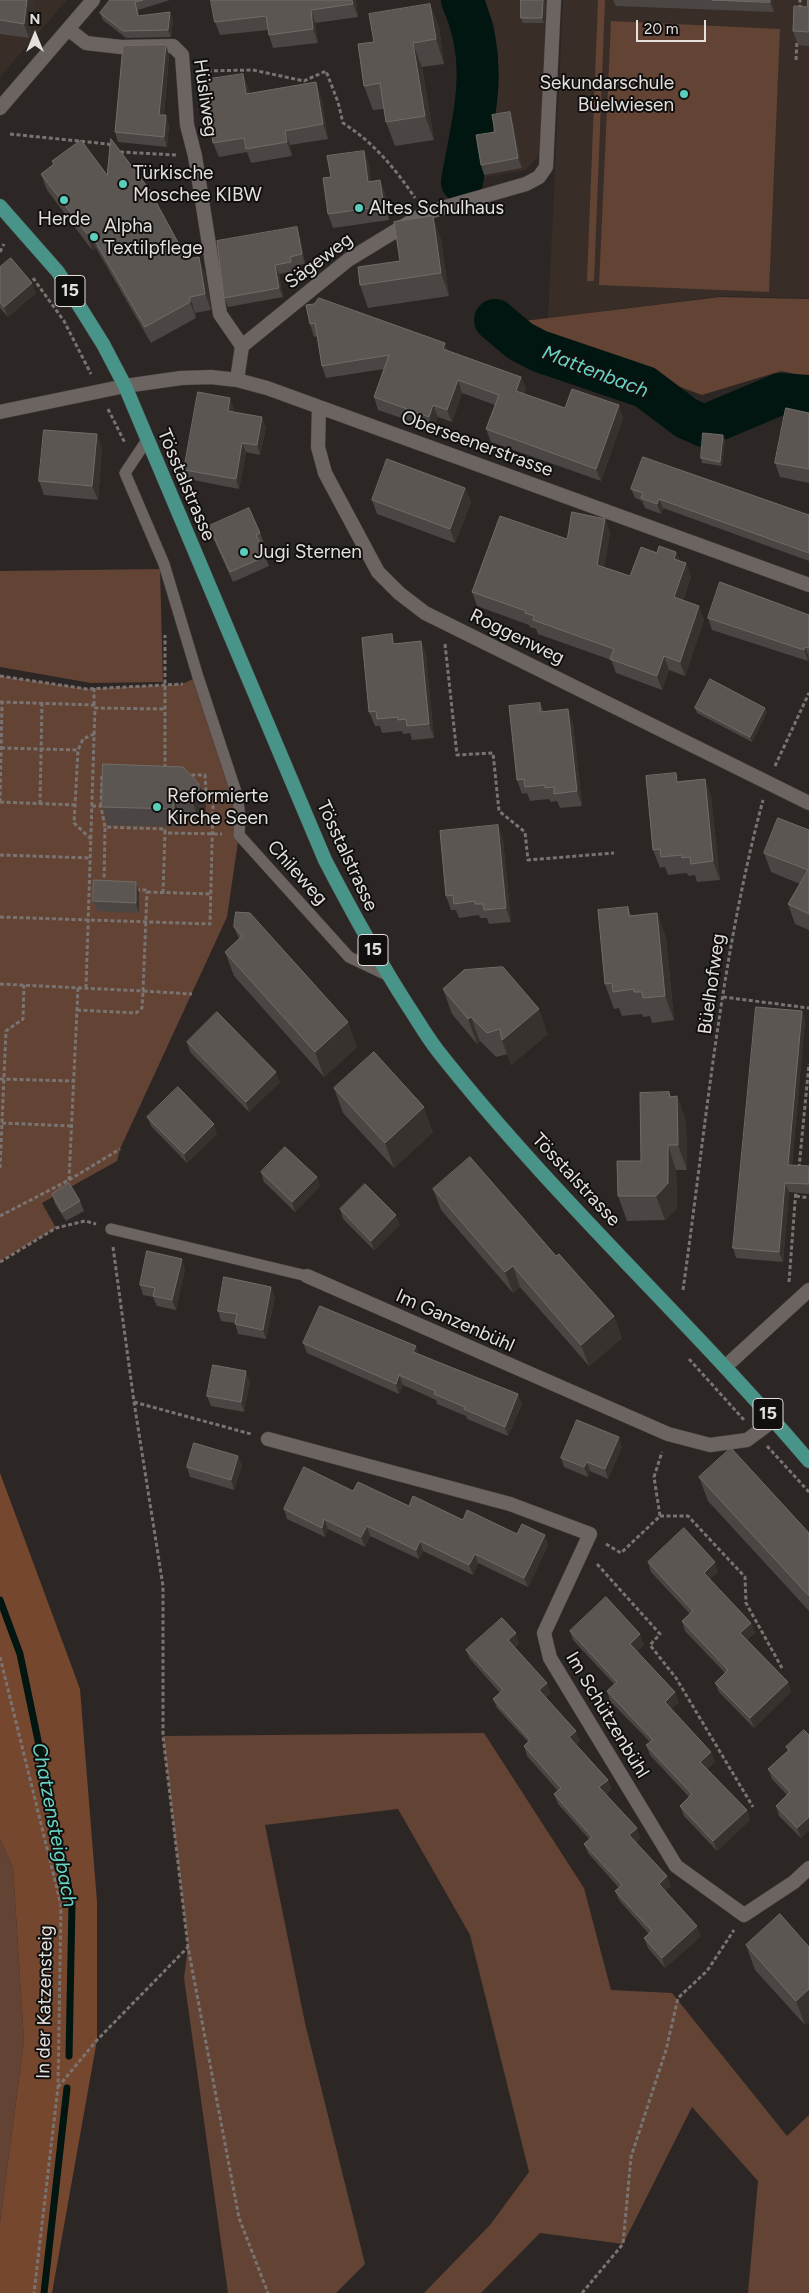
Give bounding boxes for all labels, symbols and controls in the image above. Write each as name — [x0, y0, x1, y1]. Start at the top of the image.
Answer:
north arrow — [10, 10, 60, 60]
scale bar — [639, 10, 709, 42]
text: N — [30, 11, 40, 28]
text: 20 m — [644, 20, 678, 38]
street label: Hüsliweg — [188, 58, 222, 138]
place label: Sekundarschule Büelwiesen — [539, 72, 674, 116]
marker: Sekundarschule Büelwiesen — [678, 88, 690, 100]
place label: Türkische Moschee KIBW — [133, 162, 262, 206]
marker: Türkische Moschee KIBW — [117, 178, 129, 190]
marker: Herde — [58, 194, 70, 206]
place label: Altes Schulhaus — [369, 197, 504, 219]
marker: Altes Schulhaus — [353, 202, 365, 214]
place label: Herde — [38, 208, 90, 230]
place label: Alpha Textilpflege — [104, 215, 203, 259]
street label: Sägeweg — [281, 228, 357, 294]
marker: Alpha Textilpflege — [88, 231, 100, 243]
road number: 15 — [55, 276, 85, 306]
water label: Mattenbach — [539, 341, 651, 403]
street label: Oberseenerstrasse — [398, 406, 556, 482]
street label: Tösstalstrasse — [152, 426, 220, 544]
place label: Jugi Sternen — [254, 541, 362, 563]
marker: Jugi Sternen — [238, 546, 250, 558]
street label: Roggenweg — [466, 604, 568, 670]
place label: Reformierte Kirche Seen — [167, 785, 269, 829]
street label: Tösstalstrasse — [311, 797, 383, 915]
marker: Reformierte Kirche Seen — [151, 801, 163, 813]
street label: Chileweg — [262, 836, 332, 910]
street label: Büelhofweg — [694, 932, 730, 1036]
road number: 15 — [358, 934, 388, 966]
street label: Tösstalstrasse — [527, 1129, 625, 1231]
street label: Im Ganzenbühl — [392, 1285, 518, 1357]
road number: 15 — [753, 1398, 783, 1430]
street label: Im Schützenbühl — [560, 1648, 654, 1782]
water label: Chatzensteigbach — [26, 1741, 82, 1909]
street label: In der Katzensteig — [32, 1925, 58, 2079]

